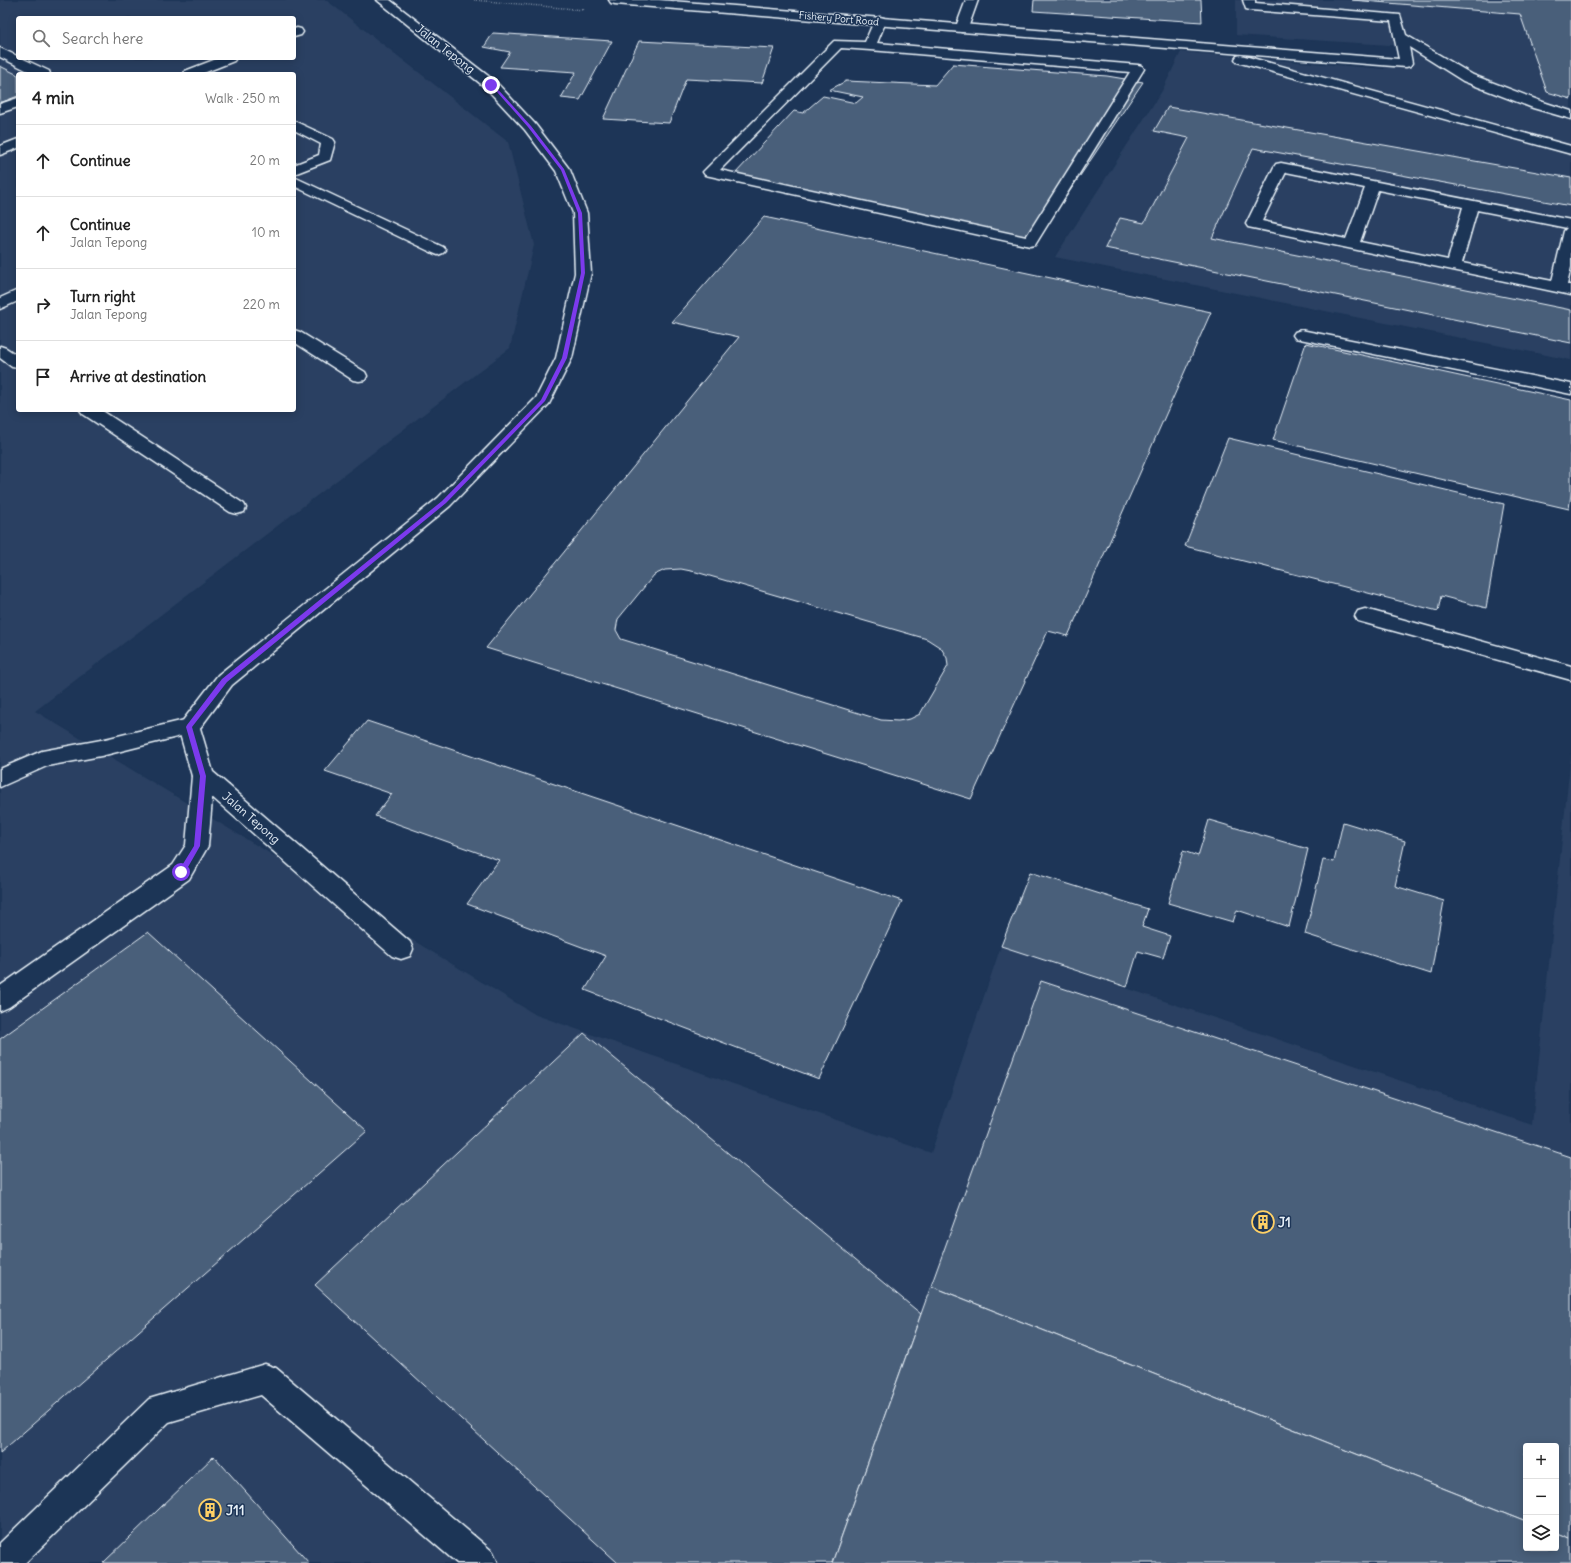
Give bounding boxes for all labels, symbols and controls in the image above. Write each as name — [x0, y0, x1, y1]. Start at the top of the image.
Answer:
street label: Fishery Port Road — [798, 9, 880, 28]
search box — [16, 16, 296, 60]
street label: Jalan Tepong — [413, 21, 478, 76]
icon: search — [30, 27, 52, 49]
text: Search here — [62, 29, 143, 48]
route end — [482, 76, 500, 94]
text: 4 min — [32, 87, 74, 109]
text: Walk · 250 m — [205, 90, 280, 107]
icon: ahead — [32, 150, 54, 172]
text: Continue — [70, 151, 131, 170]
text: 20 m — [250, 152, 280, 169]
text: Continue — [70, 215, 131, 234]
icon: ahead — [32, 222, 54, 244]
text: 10 m — [252, 224, 280, 241]
text: Jalan Tepong — [70, 234, 147, 251]
text: Turn right — [70, 287, 135, 306]
icon: right — [32, 294, 54, 316]
text: 220 m — [243, 296, 280, 313]
text: Jalan Tepong — [70, 306, 147, 323]
icon: arrive — [32, 366, 54, 388]
text: Arrive at destination — [70, 367, 206, 386]
street label: Jalan Tepong — [219, 789, 283, 847]
route start — [172, 863, 190, 881]
building icon: J1 — [1250, 1209, 1276, 1235]
place label: J1 — [1278, 1213, 1291, 1231]
map controls — [1523, 1443, 1559, 1551]
button: + — [1523, 1443, 1559, 1479]
button: − — [1523, 1479, 1559, 1515]
building icon: J11 — [197, 1497, 223, 1523]
place label: J11 — [226, 1501, 244, 1519]
button: layers — [1523, 1515, 1559, 1551]

